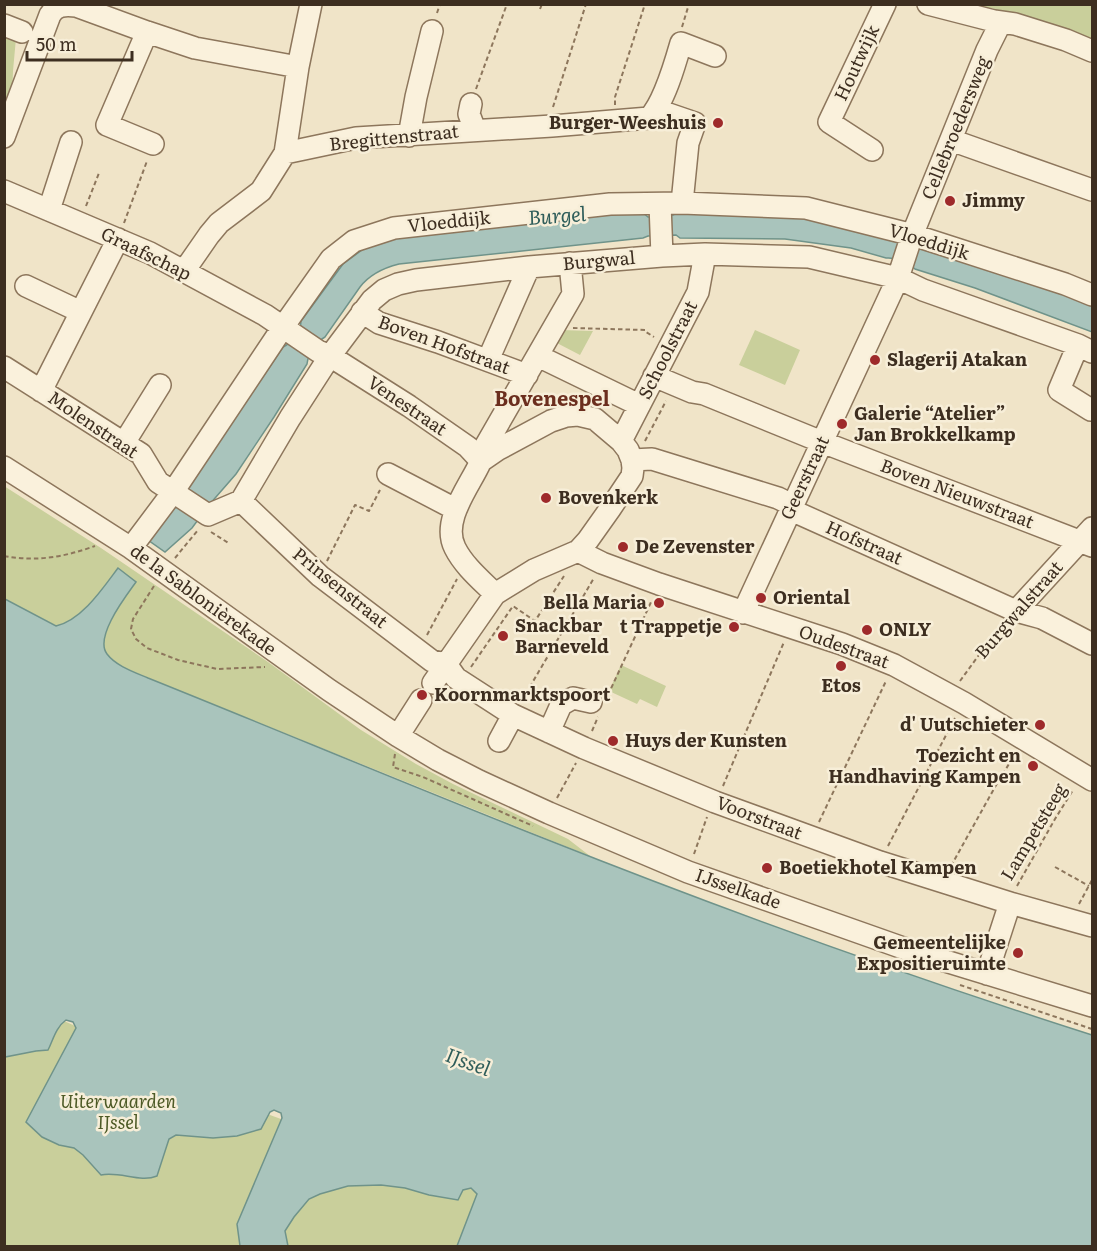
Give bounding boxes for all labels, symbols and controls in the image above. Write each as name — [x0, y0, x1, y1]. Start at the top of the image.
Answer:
street label: Houtwijk — [826, 19, 885, 105]
scale bar — [27, 24, 132, 62]
text: 50 m — [36, 30, 77, 57]
street label: Cellebroedersweg — [914, 51, 996, 203]
place label: Burger-Weeshuis — [549, 108, 706, 135]
street label: Bregittenstraat — [328, 116, 461, 157]
marker: Burger-Weeshuis — [711, 116, 725, 130]
place label: Jimmy — [962, 186, 1025, 213]
marker: Jimmy — [943, 194, 957, 208]
water label: Burgel — [527, 197, 587, 231]
street label: Vloeddijk — [406, 203, 493, 238]
street label: Vloeddijk — [886, 216, 974, 266]
street label: Graafschap — [97, 219, 197, 286]
street label: Burgwal — [561, 243, 636, 276]
street label: Schoolstraat — [630, 295, 703, 403]
street label: Boven Hofstraat — [375, 307, 515, 380]
place label: Slagerij Atakan — [887, 345, 1028, 372]
marker: Slagerij Atakan — [868, 353, 882, 367]
street label: Venestraat — [363, 368, 454, 442]
district label: Bovenespel — [494, 382, 610, 412]
street label: Molenstraat — [43, 383, 145, 464]
place label: Galerie “Atelier” Jan Brokkelkamp — [854, 399, 1016, 447]
marker: Galerie “Atelier” Jan Brokkelkamp — [835, 417, 849, 431]
street label: Geerstraat — [772, 430, 835, 524]
street label: Boven Nieuwstraat — [877, 451, 1039, 535]
place label: Bovenkerk — [558, 483, 659, 510]
marker: Bovenkerk — [539, 491, 553, 505]
street label: Hofstraat — [822, 513, 908, 571]
place label: De Zevenster — [635, 532, 755, 559]
street label: de la Sablonièrekade — [125, 536, 283, 661]
street label: Prinsenstraat — [288, 540, 395, 634]
marker: De Zevenster — [616, 540, 630, 554]
street label: Burgwalstraat — [968, 553, 1069, 664]
place label: Oriental — [773, 583, 850, 610]
place label: Bella Maria — [543, 588, 648, 615]
marker: Oriental — [754, 591, 768, 605]
marker: Bella Maria — [652, 596, 666, 610]
place label: Snackbar Barneveld — [515, 611, 609, 659]
place label: t Trappetje — [620, 612, 722, 639]
place label: ONLY — [879, 615, 932, 642]
street label: Oudestraat — [795, 617, 894, 675]
marker: t Trappetje — [727, 620, 741, 634]
marker: ONLY — [860, 623, 874, 637]
marker: Snackbar Barneveld — [496, 629, 510, 643]
marker: Etos — [834, 659, 848, 673]
place label: Etos — [821, 671, 861, 698]
place label: Koornmarktspoort — [434, 680, 610, 707]
marker: Koornmarktspoort — [415, 688, 429, 702]
place label: d' Uutschieter — [900, 710, 1028, 737]
marker: d' Uutschieter — [1033, 718, 1047, 732]
place label: Huys der Kunsten — [625, 726, 787, 753]
marker: Huys der Kunsten — [606, 734, 620, 748]
place label: Toezicht en Handhaving Kampen — [828, 741, 1021, 789]
marker: Toezicht en Handhaving Kampen — [1026, 759, 1040, 773]
street label: Lampetsteeg — [993, 777, 1073, 885]
street label: Voorstraat — [712, 788, 807, 846]
place label: Boetiekhotel Kampen — [779, 853, 977, 880]
street label: IJsselkade — [692, 860, 785, 915]
marker: Boetiekhotel Kampen — [760, 861, 774, 875]
place label: Gemeentelijke Expositieruimte — [857, 928, 1006, 976]
marker: Gemeentelijke Expositieruimte — [1011, 946, 1025, 960]
water label: IJssel — [442, 1038, 496, 1082]
park label: Uiterwaarden IJssel — [60, 1087, 176, 1135]

